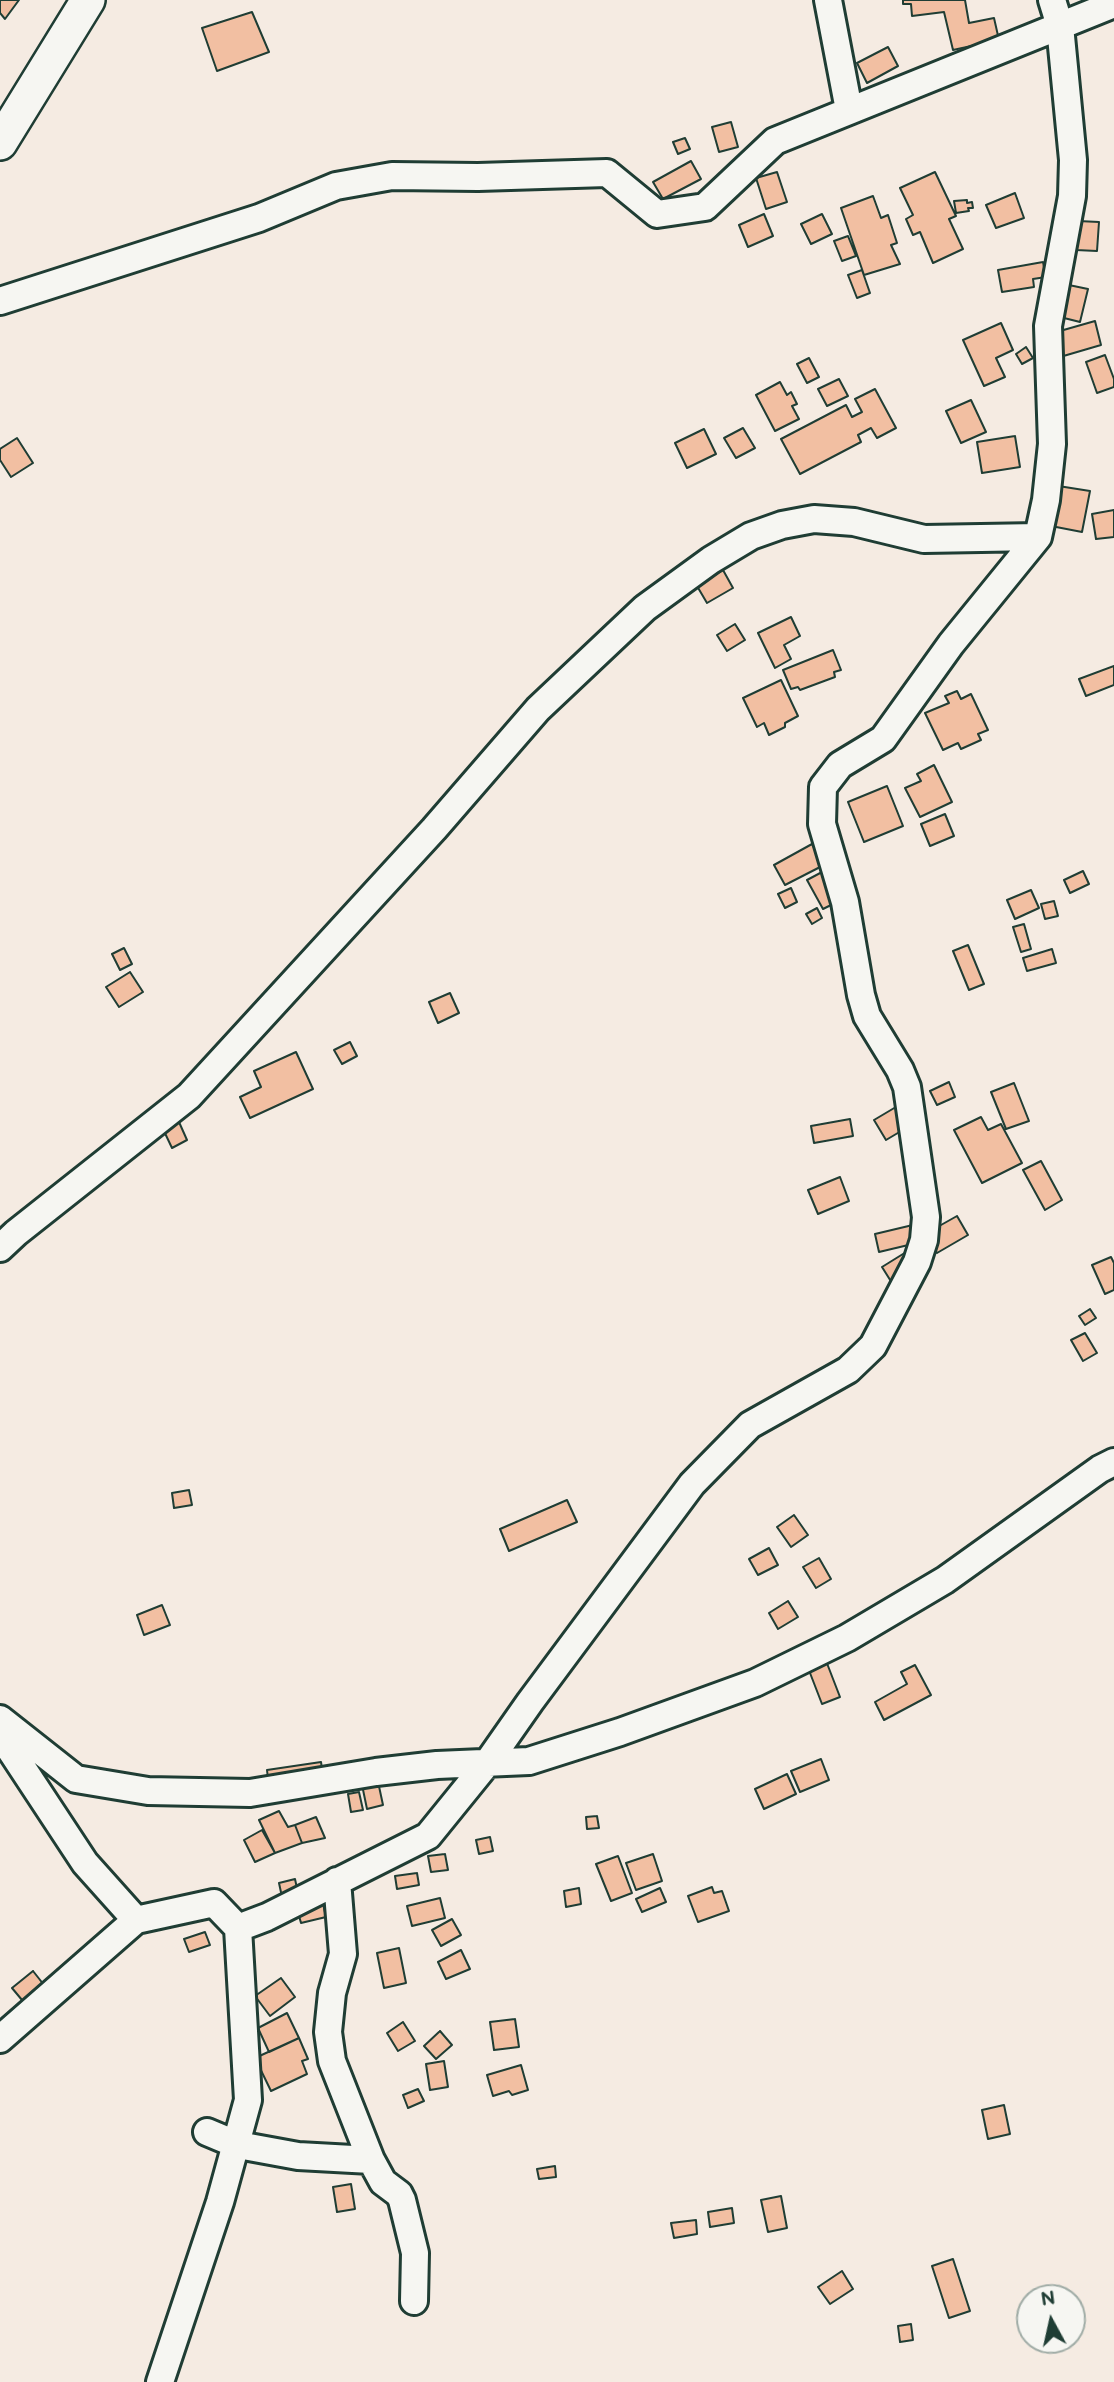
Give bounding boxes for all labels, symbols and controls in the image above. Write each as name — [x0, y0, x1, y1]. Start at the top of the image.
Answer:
north arrow — [1016, 2284, 1086, 2354]
text: N — [1040, 2287, 1057, 2312]

